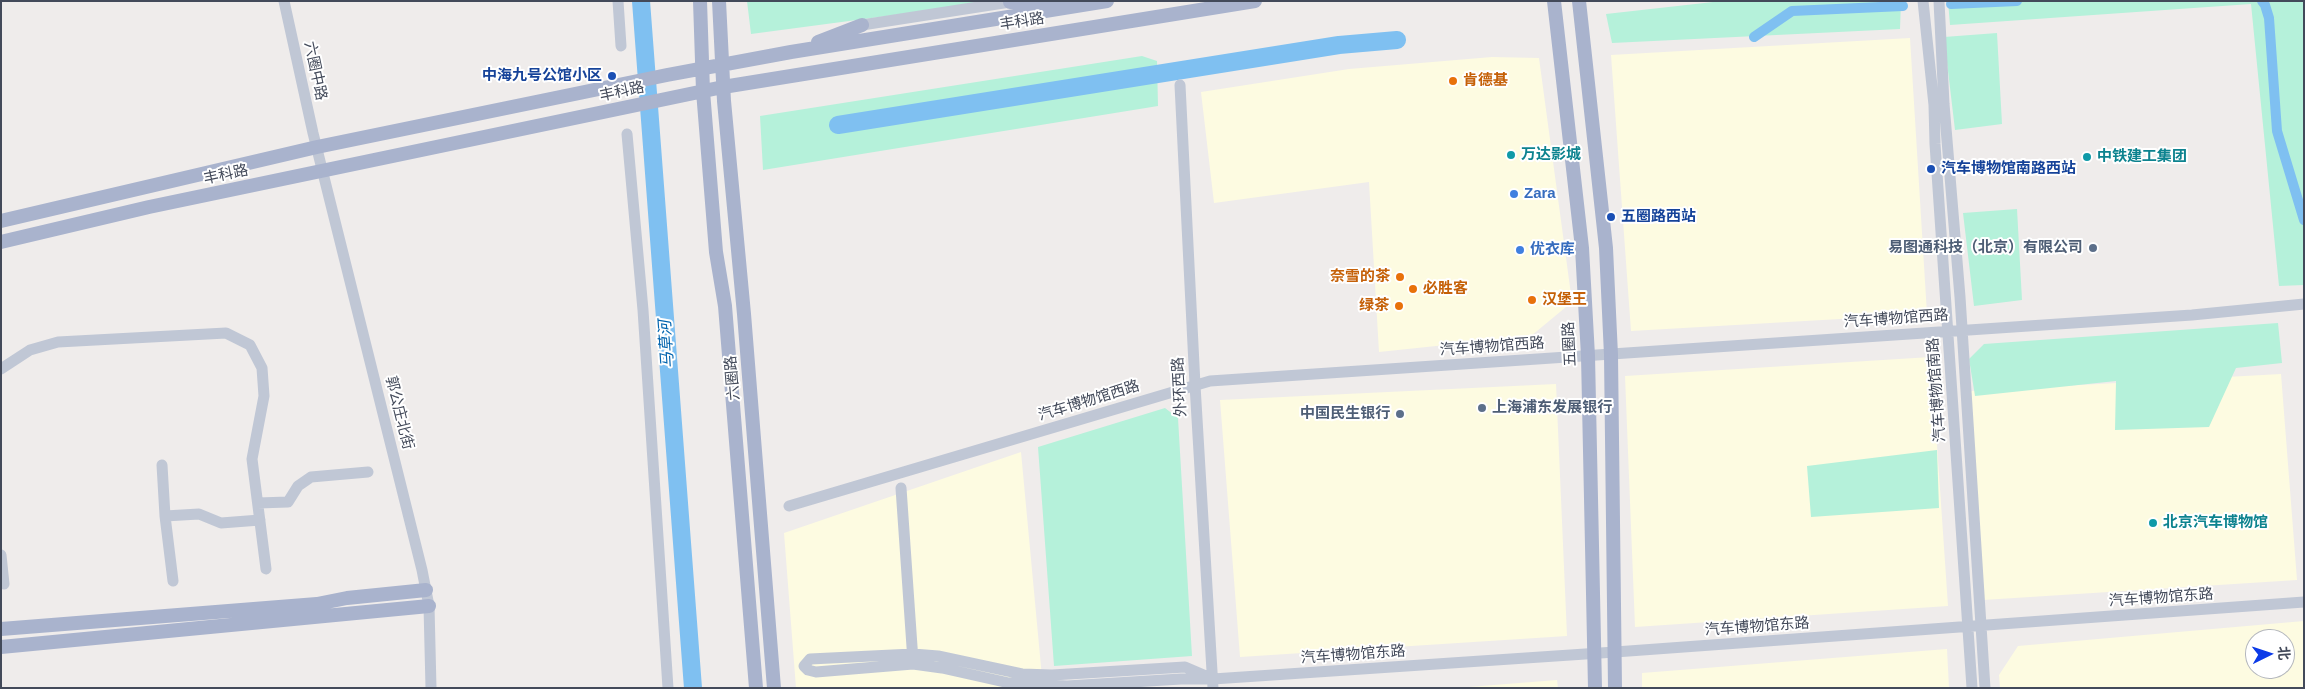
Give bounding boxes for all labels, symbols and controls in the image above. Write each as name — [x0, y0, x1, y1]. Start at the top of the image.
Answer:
street label: 丰科路 — [998, 10, 1046, 34]
street label: 六圈中路 — [300, 40, 330, 102]
place label: 中海九号公馆小区 — [482, 67, 602, 85]
marker: 中海九号公馆小区 — [606, 70, 618, 82]
place label: 肯德基 — [1463, 72, 1508, 90]
marker: 肯德基 — [1447, 75, 1459, 87]
street label: 丰科路 — [598, 79, 646, 105]
place label: 万达影城 — [1521, 146, 1581, 164]
place label: 中铁建工集团 — [2097, 148, 2187, 166]
marker: 万达影城 — [1505, 149, 1517, 161]
marker: 中铁建工集团 — [2081, 151, 2093, 163]
place label: 汽车博物馆南路西站 — [1941, 160, 2076, 178]
street label: 丰科路 — [202, 162, 250, 188]
marker: 汽车博物馆南路西站 — [1925, 163, 1937, 175]
place label: Zara — [1524, 185, 1556, 203]
marker: Zara — [1508, 188, 1520, 200]
place label: 五圈路西站 — [1621, 208, 1696, 226]
marker: 五圈路西站 — [1605, 211, 1617, 223]
place label: 易图通科技（北京）有限公司 — [1888, 239, 2083, 257]
place label: 优衣库 — [1530, 241, 1575, 259]
marker: 易图通科技（北京）有限公司 — [2087, 242, 2099, 254]
marker: 优衣库 — [1514, 244, 1526, 256]
place label: 奈雪的茶 — [1330, 268, 1390, 286]
marker: 奈雪的茶 — [1394, 271, 1406, 283]
place label: 必胜客 — [1423, 280, 1468, 298]
marker: 必胜客 — [1407, 283, 1419, 295]
place label: 汉堡王 — [1542, 291, 1587, 309]
marker: 汉堡王 — [1526, 294, 1538, 306]
place label: 绿茶 — [1359, 297, 1389, 315]
marker: 绿茶 — [1393, 300, 1405, 312]
street label: 汽车博物馆西路 — [1843, 306, 1949, 332]
water label: 马草河 — [656, 319, 678, 369]
street label: 五圈路 — [1560, 321, 1580, 367]
street label: 汽车博物馆西路 — [1439, 334, 1545, 360]
street label: 汽车博物馆南路 — [1924, 337, 1950, 443]
street label: 六圈路 — [722, 355, 744, 401]
street label: 外环西路 — [1169, 357, 1191, 417]
street label: 郭公庄北街 — [381, 374, 417, 452]
street label: 汽车博物馆西路 — [1036, 377, 1142, 425]
place label: 上海浦东发展银行 — [1492, 399, 1612, 417]
marker: 上海浦东发展银行 — [1476, 402, 1488, 414]
place label: 中国民生银行 — [1300, 405, 1390, 423]
marker: 中国民生银行 — [1394, 408, 1406, 420]
place label: 北京汽车博物馆 — [2163, 514, 2268, 532]
marker: 北京汽车博物馆 — [2147, 517, 2159, 529]
street label: 汽车博物馆东路 — [2108, 585, 2214, 611]
street label: 汽车博物馆东路 — [1704, 614, 1810, 640]
north arrow — [2245, 629, 2295, 679]
street label: 汽车博物馆东路 — [1300, 642, 1406, 668]
text: 北 — [2275, 645, 2292, 661]

